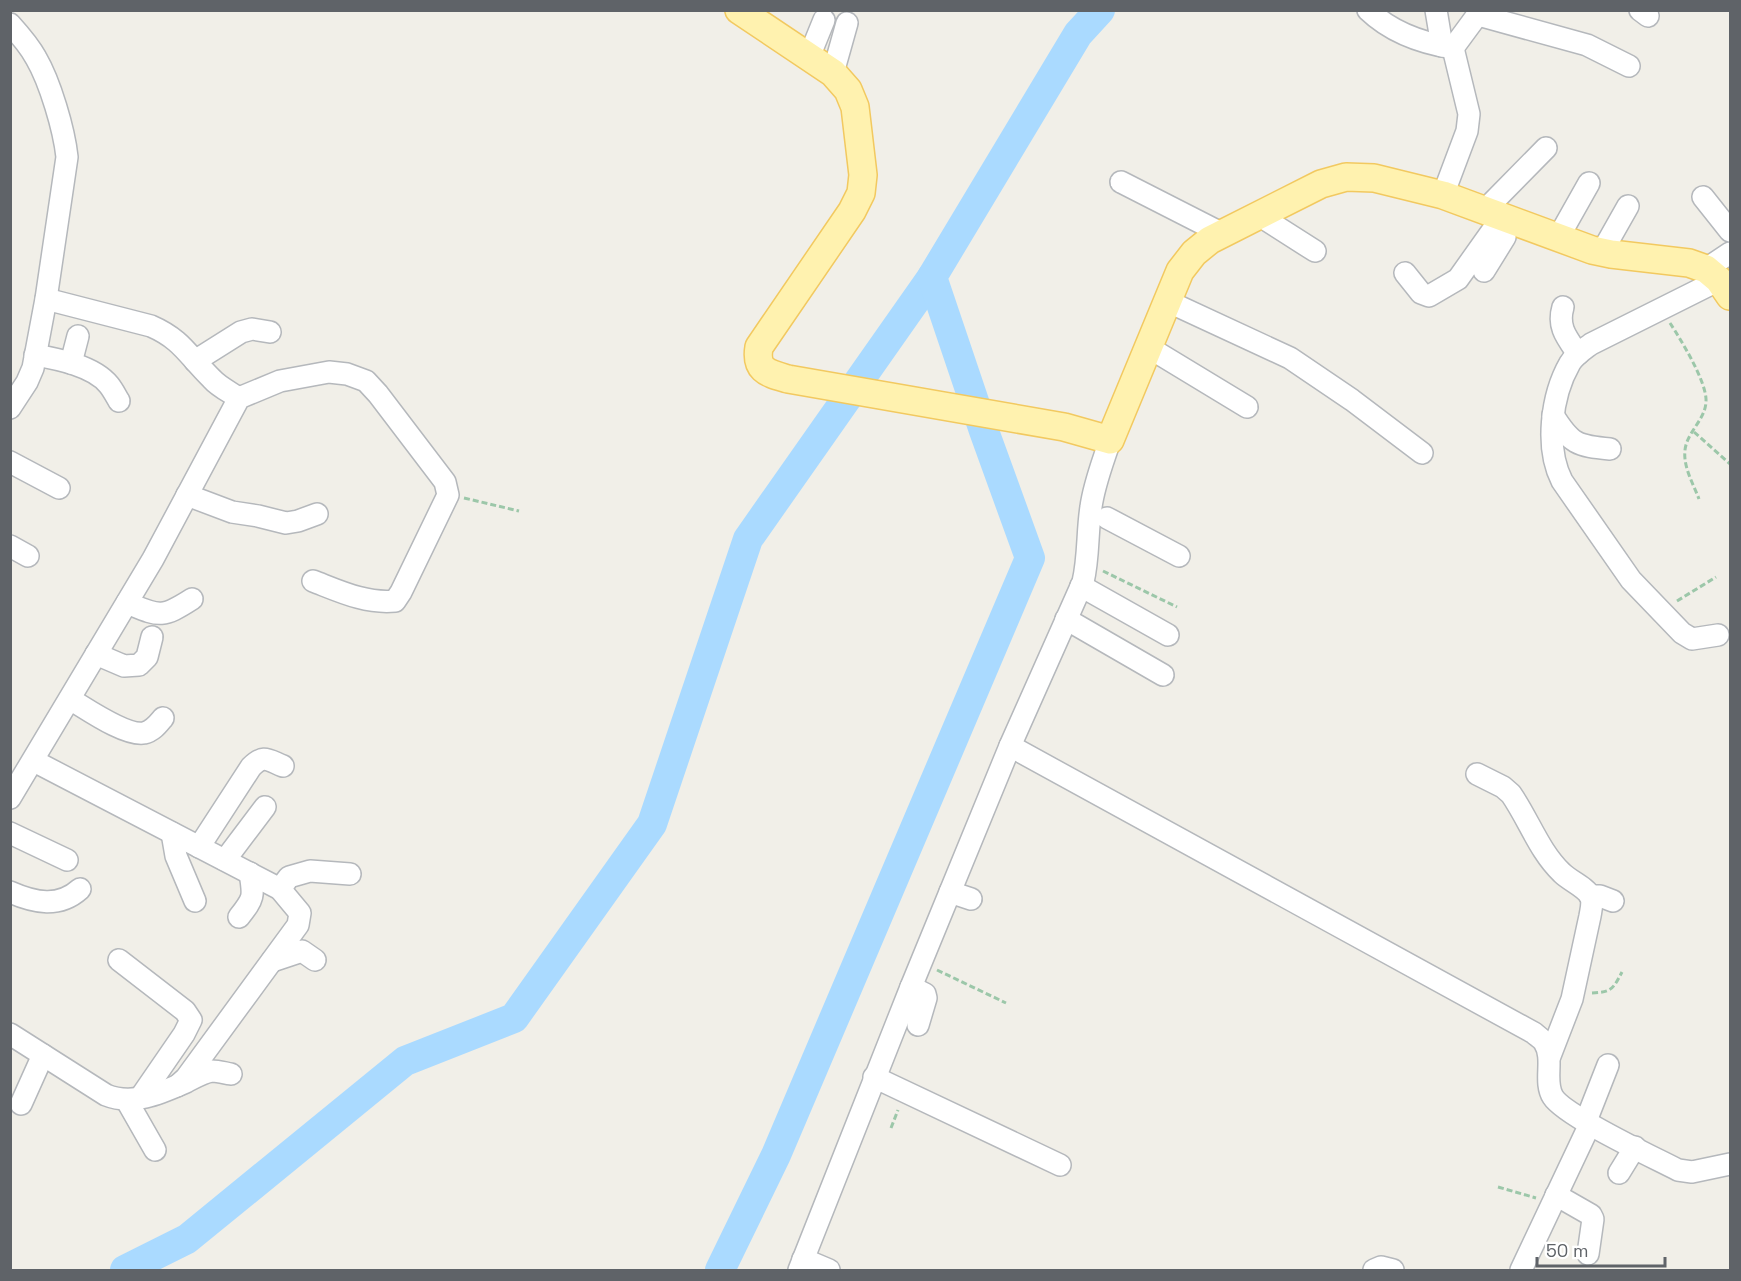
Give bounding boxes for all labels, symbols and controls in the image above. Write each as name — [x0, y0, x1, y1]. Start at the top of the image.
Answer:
scale bar — [1537, 1230, 1664, 1268]
text: 50 m — [1546, 1239, 1588, 1262]

